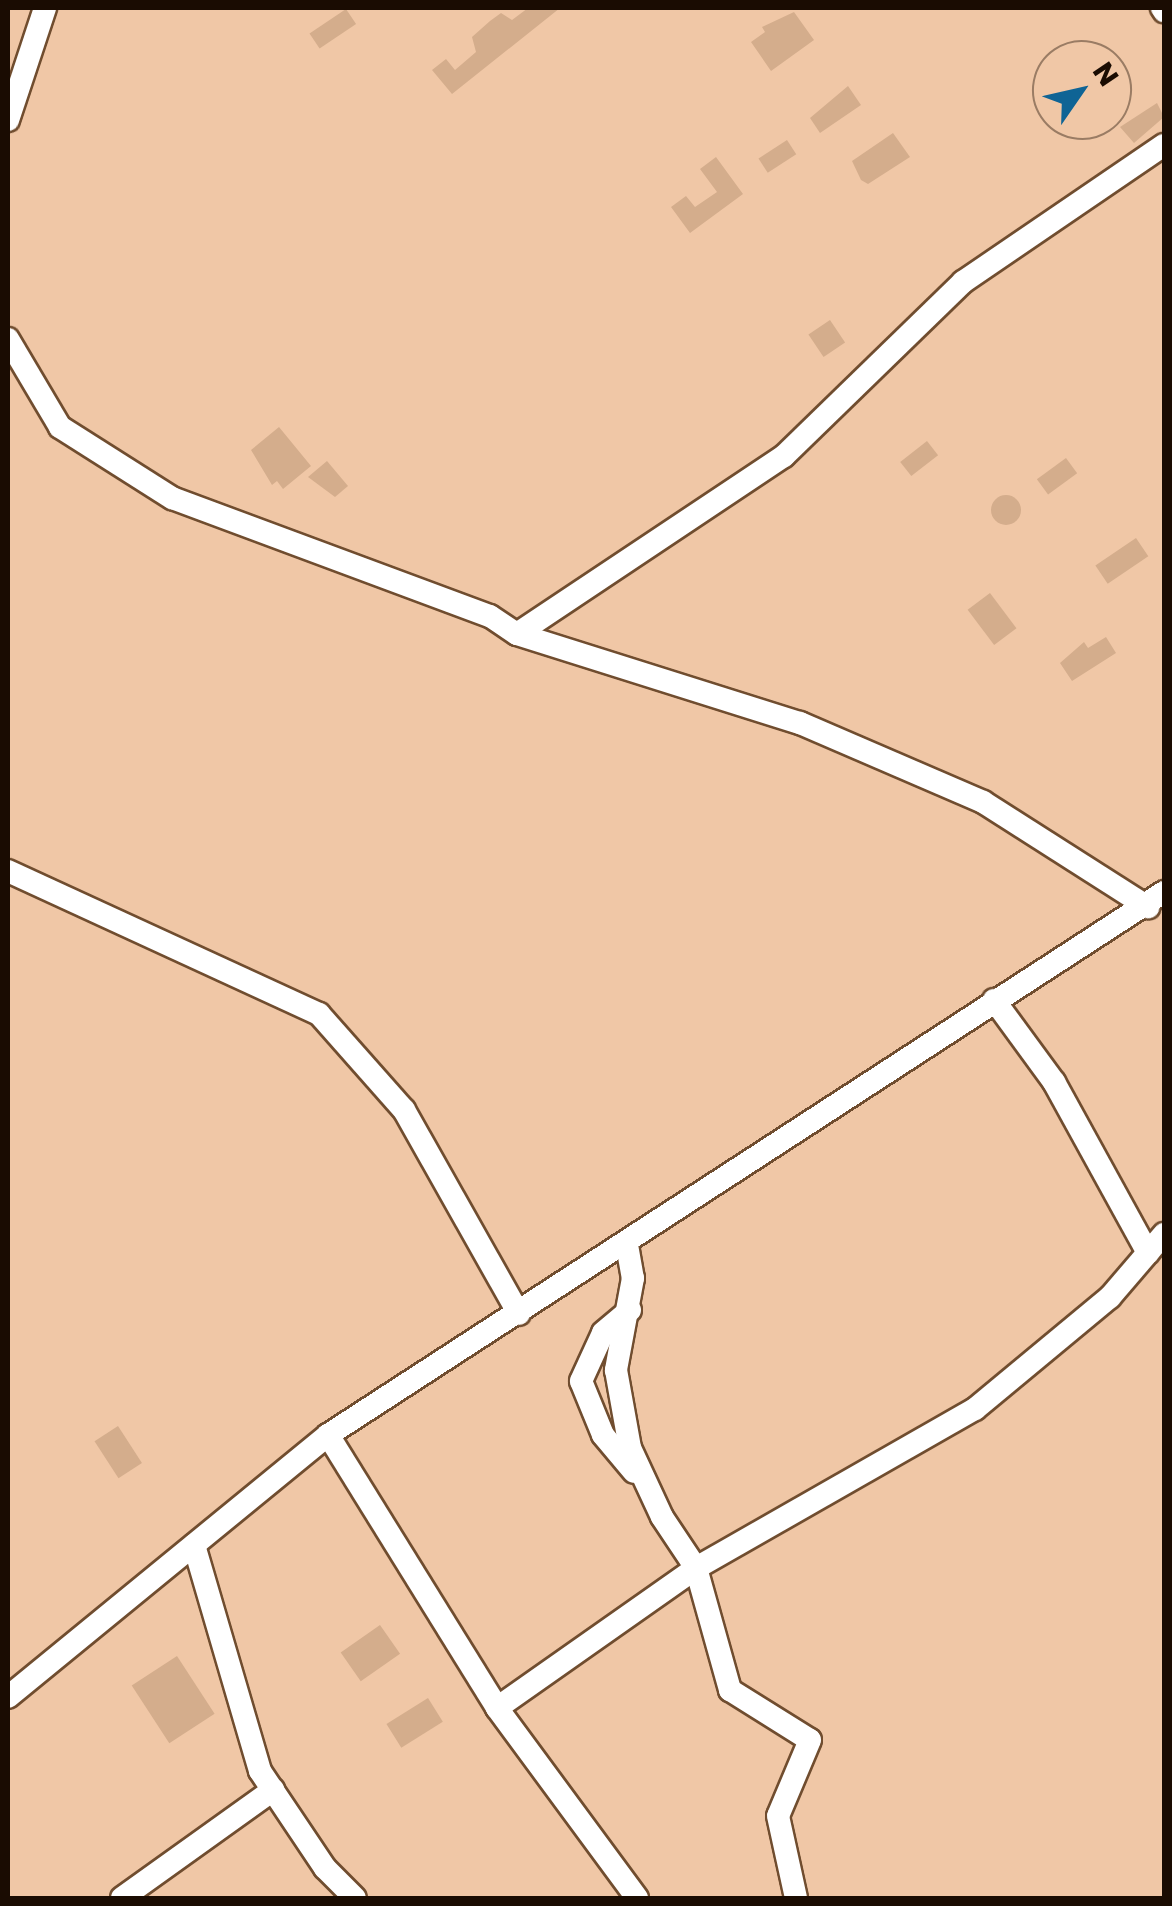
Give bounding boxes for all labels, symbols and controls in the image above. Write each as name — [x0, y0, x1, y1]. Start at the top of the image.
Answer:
north arrow — [1032, 40, 1132, 140]
text: N — [1084, 54, 1128, 94]

